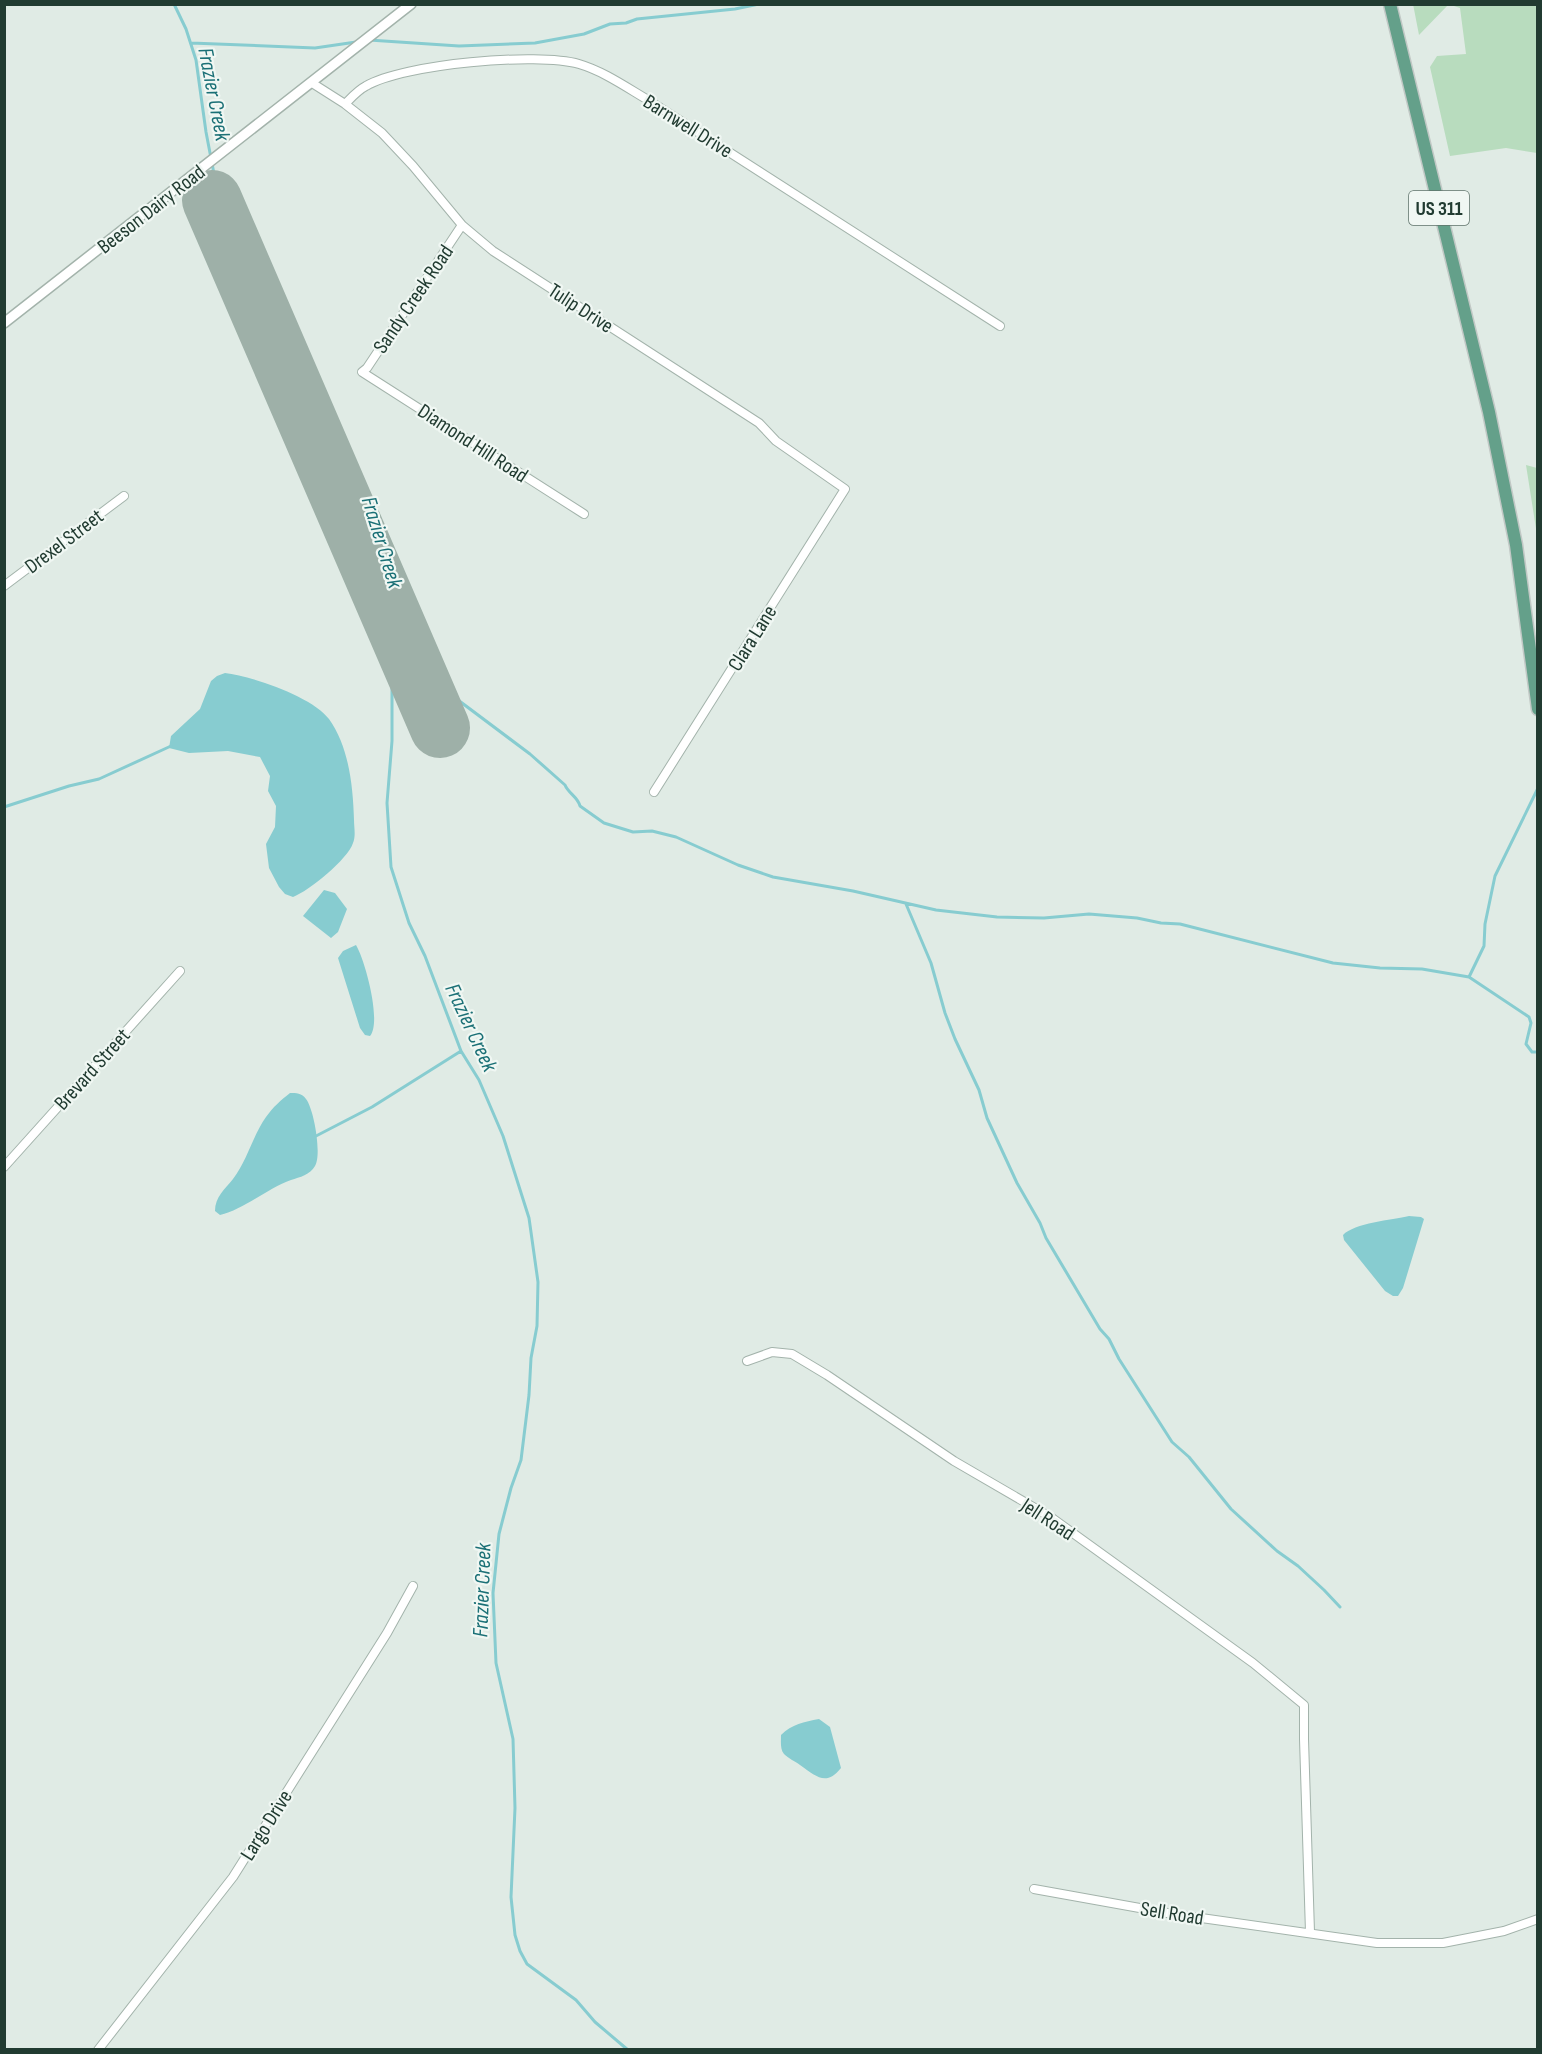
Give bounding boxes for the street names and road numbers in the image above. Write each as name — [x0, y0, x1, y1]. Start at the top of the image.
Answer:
street label: Barnwell Drive — [639, 89, 737, 164]
street label: Beeson Dairy Road — [93, 160, 210, 259]
road number: US 311 — [1409, 191, 1469, 225]
street label: Sandy Creek Road — [368, 240, 459, 358]
street label: Tulip Drive — [543, 278, 618, 339]
street label: Diamond Hill Road — [413, 399, 533, 488]
street label: Drexel Street — [20, 504, 108, 579]
street label: Clara Lane — [723, 601, 782, 676]
street label: Brevard Street — [49, 1023, 136, 1115]
street label: Jell Road — [1015, 1492, 1079, 1546]
street label: Largo Drive — [235, 1785, 298, 1865]
street label: Sell Road — [1139, 1896, 1205, 1931]

